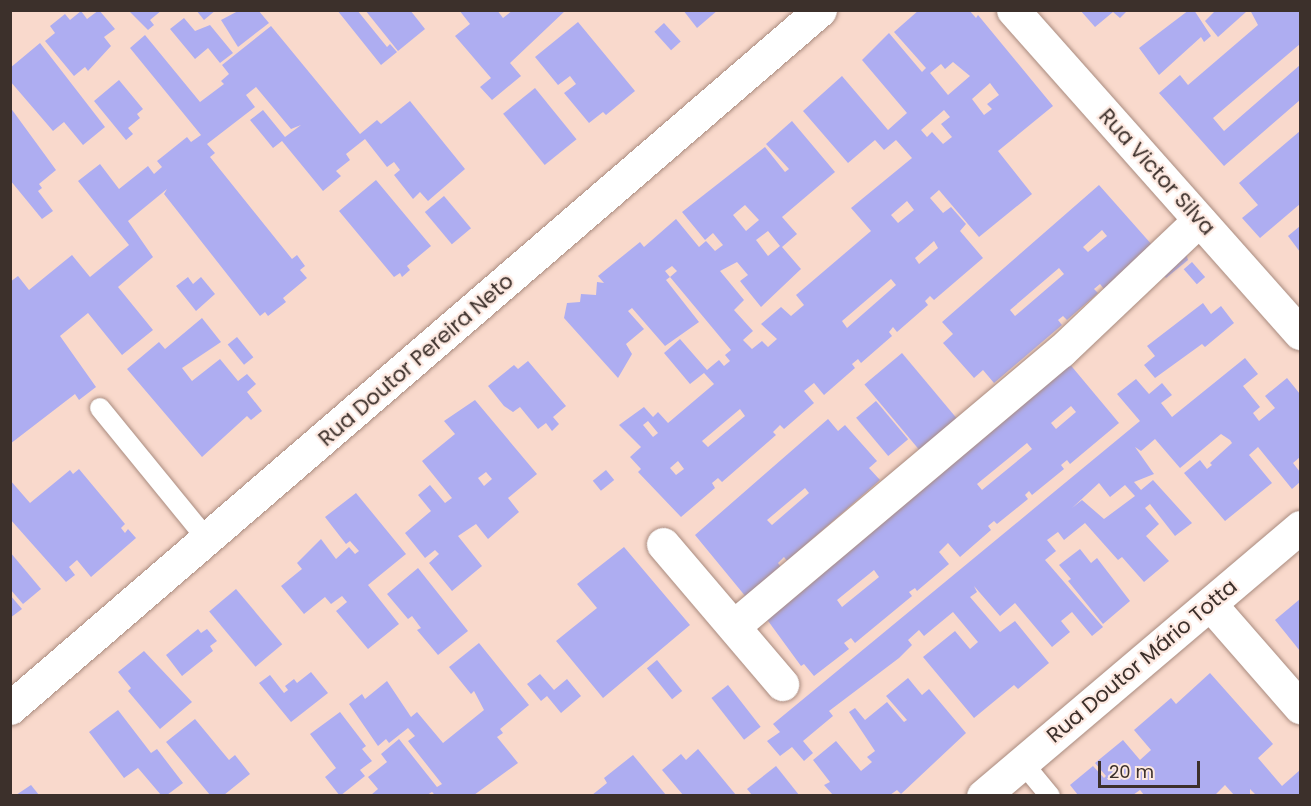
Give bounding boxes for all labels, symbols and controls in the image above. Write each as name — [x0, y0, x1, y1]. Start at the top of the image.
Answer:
street label: Rua Victor Silva — [1094, 104, 1220, 240]
street label: Rua Doutor Pereira Neto — [313, 268, 519, 452]
street label: Rua Doutor Mário Totta — [1042, 574, 1242, 748]
scale bar — [1101, 749, 1203, 787]
text: 20 m — [1109, 759, 1154, 784]

